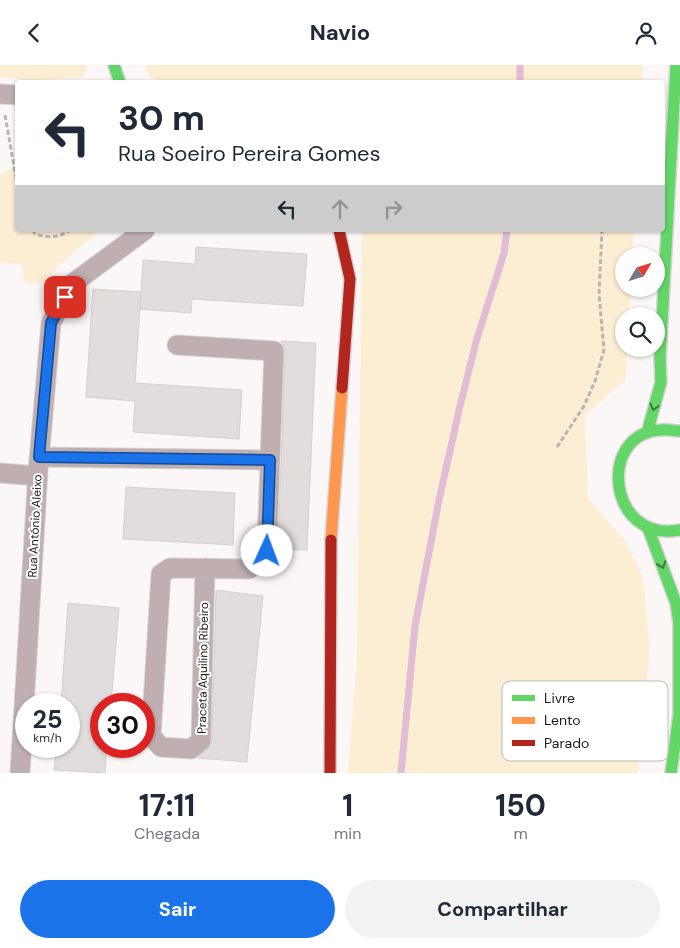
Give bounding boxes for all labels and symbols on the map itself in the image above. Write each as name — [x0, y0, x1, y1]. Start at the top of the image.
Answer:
north arrow — [615, 247, 665, 297]
pin — [44, 276, 86, 318]
one-way arrow — [649, 403, 660, 412]
street label: Rua António Aleixo — [24, 474, 46, 578]
position arrow — [240, 524, 292, 576]
one-way arrow — [656, 561, 666, 569]
street label: Praceta Aquilino Ribeiro — [194, 602, 212, 734]
legend — [502, 681, 668, 761]
text: Livre — [544, 689, 575, 707]
speed limit sign: 30 — [90, 693, 155, 758]
text: Lento — [544, 711, 581, 729]
text: Parado — [544, 734, 589, 752]

